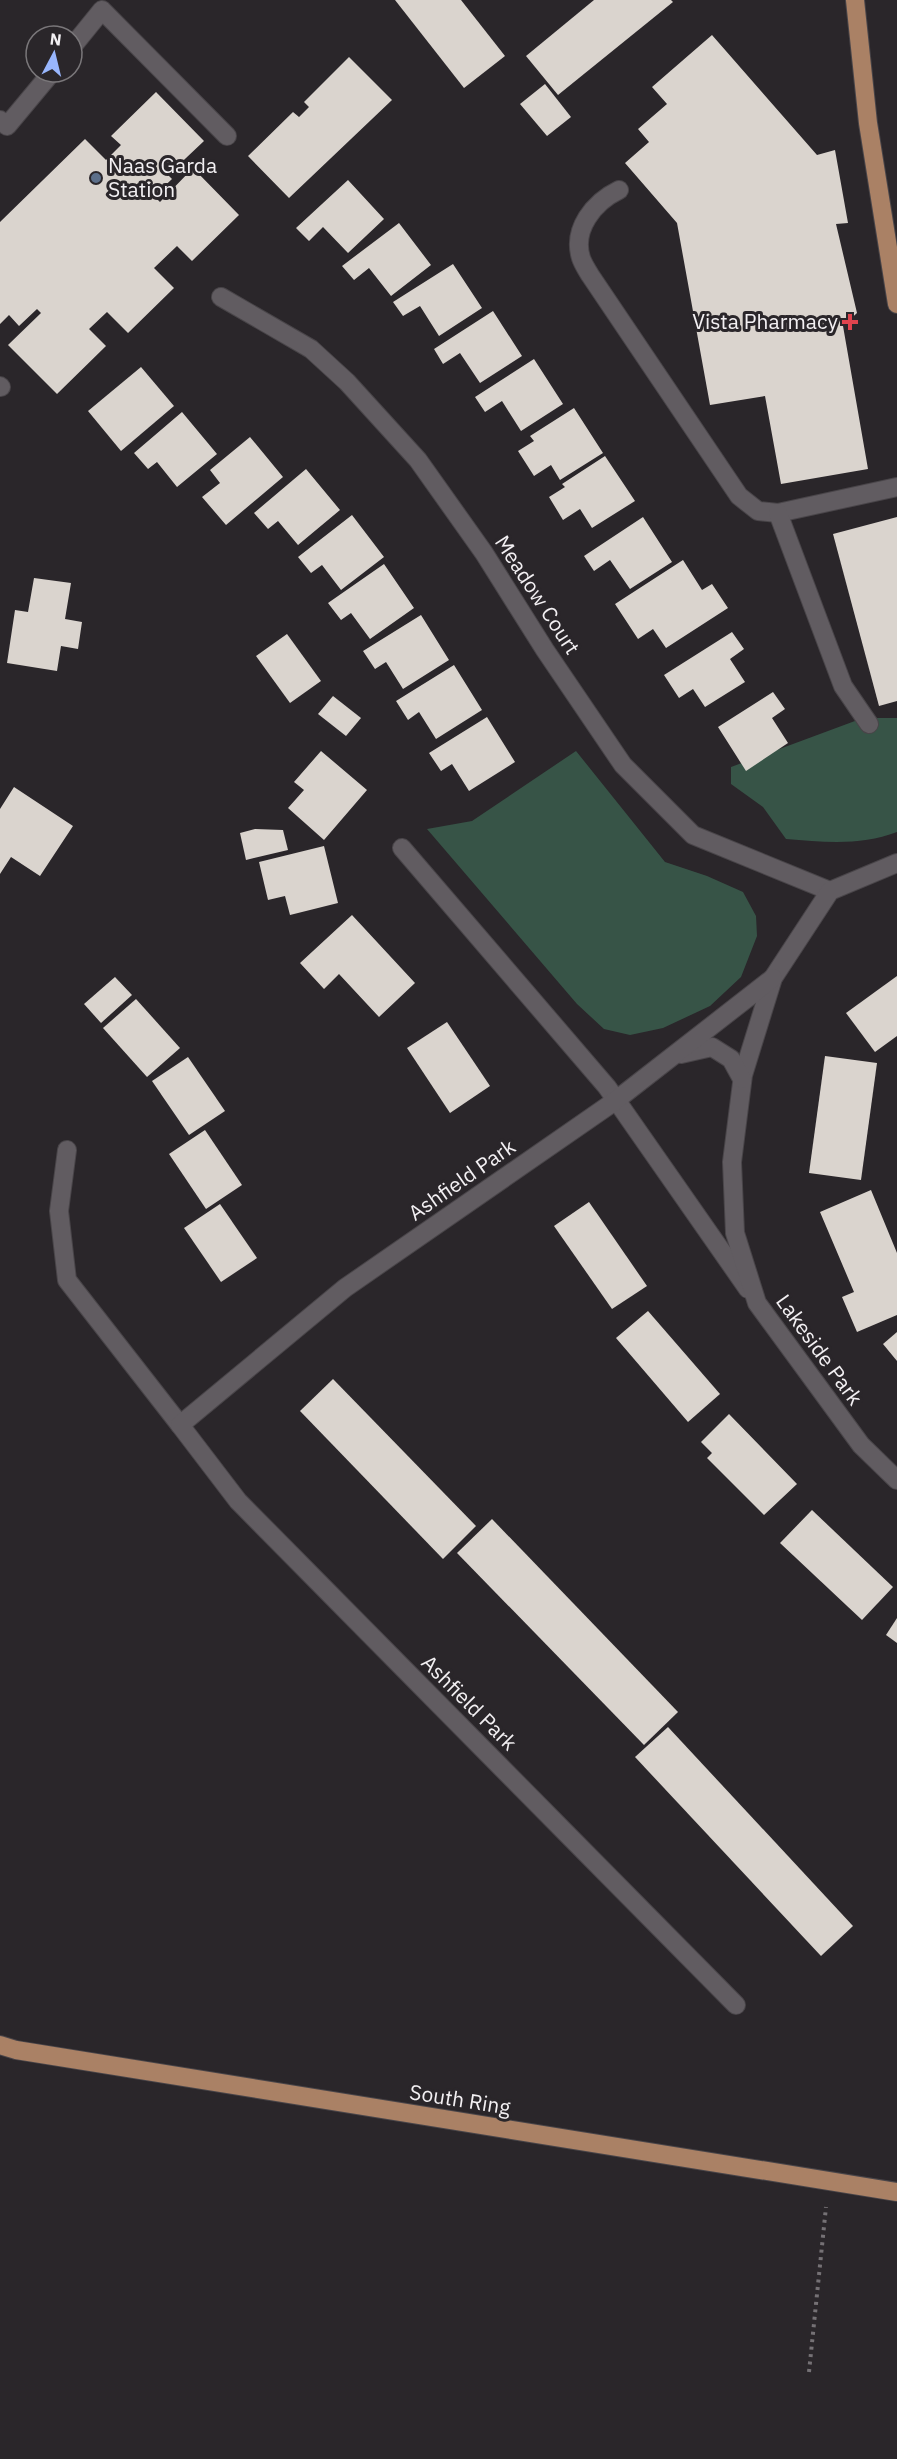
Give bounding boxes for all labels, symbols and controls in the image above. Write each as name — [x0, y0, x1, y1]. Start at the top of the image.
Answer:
north arrow — [24, 24, 84, 84]
text: N — [49, 28, 63, 50]
place label: Naas Garda Station — [108, 151, 217, 203]
marker: Naas Garda Station — [89, 171, 103, 185]
place label: Vista Pharmacy — [692, 307, 839, 335]
marker: Vista Pharmacy — [843, 315, 857, 329]
street label: Meadow Court — [489, 530, 587, 659]
street label: Ashfield Park — [402, 1132, 520, 1226]
street label: Lakeside Park — [770, 1288, 870, 1410]
street label: Ashfield Park — [416, 1648, 524, 1756]
street label: South Ring — [408, 2077, 513, 2121]

